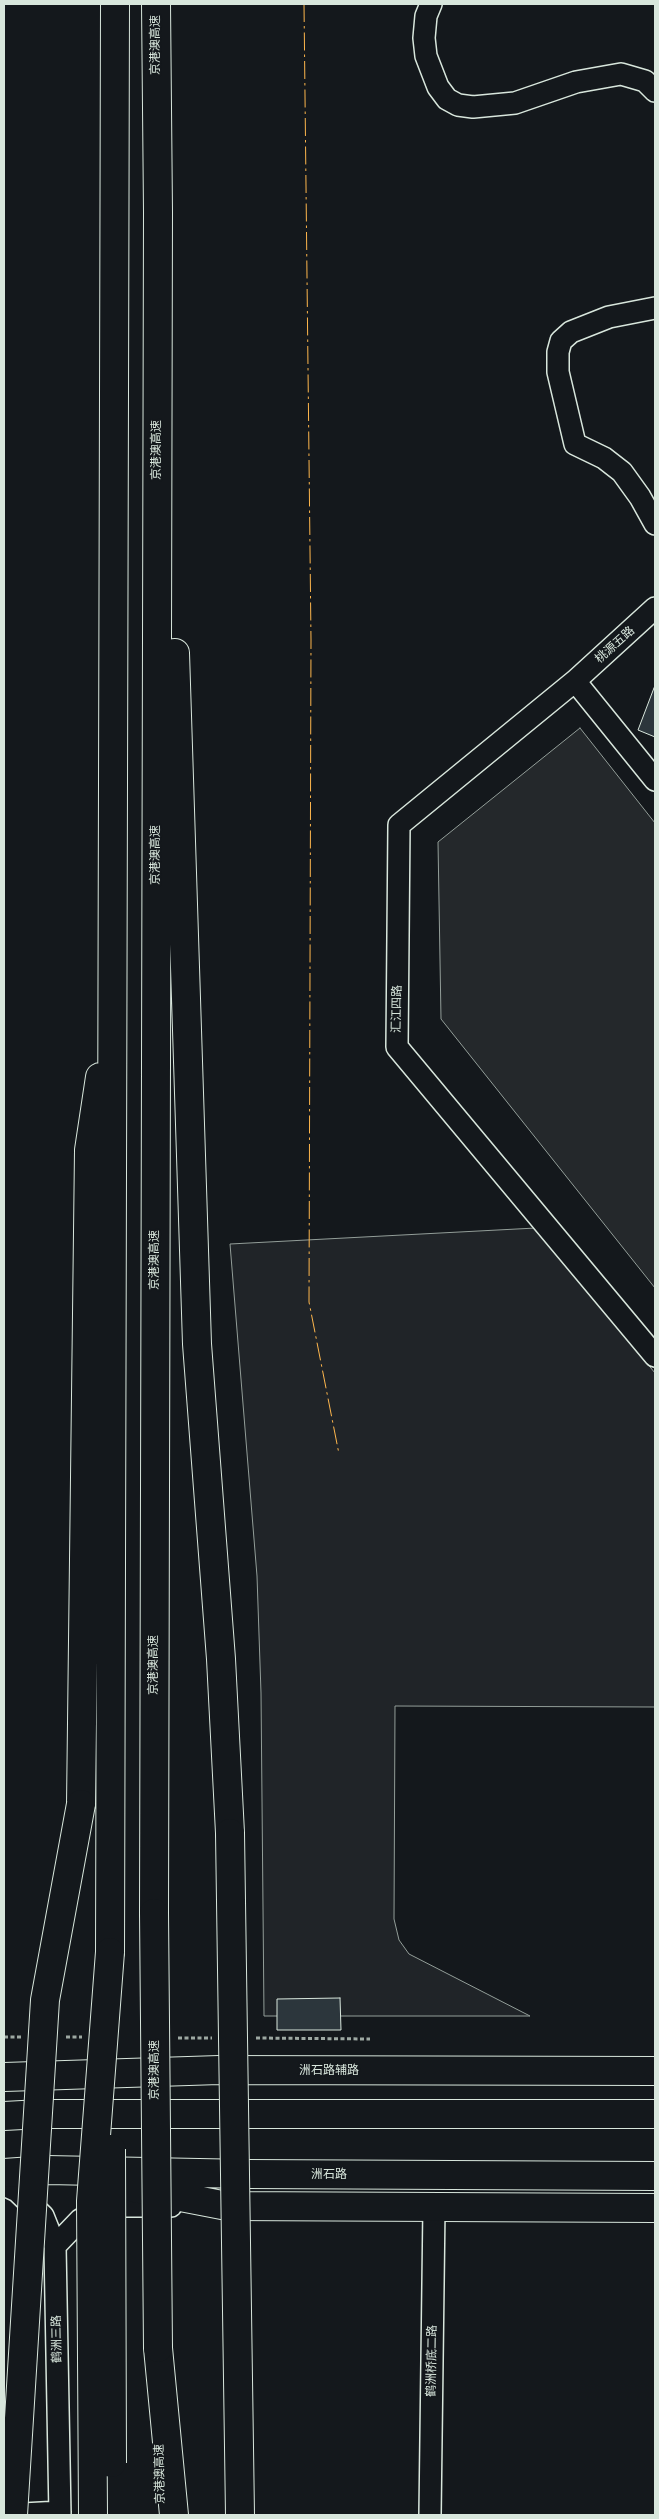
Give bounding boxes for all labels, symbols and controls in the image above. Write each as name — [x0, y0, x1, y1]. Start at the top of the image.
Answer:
street label: 京港澳高速 — [149, 15, 163, 75]
street label: 京港澳高速 — [150, 420, 164, 480]
street label: 桃源五路 — [592, 624, 638, 666]
street label: 京港澳高速 — [149, 825, 163, 885]
street label: 汇江四路 — [389, 985, 405, 1033]
street label: 京港澳高速 — [148, 1230, 162, 1290]
street label: 京港澳高速 — [147, 1635, 161, 1695]
street label: 京港澳高速 — [148, 2040, 162, 2100]
street label: 洲石路辅路 — [299, 2064, 359, 2078]
street label: 洲石路 — [311, 2168, 347, 2182]
street label: 鹤洲三路 — [49, 2315, 65, 2363]
street label: 鹤洲桥底二路 — [424, 2325, 440, 2397]
street label: 京港澳高速 — [152, 2444, 168, 2504]

